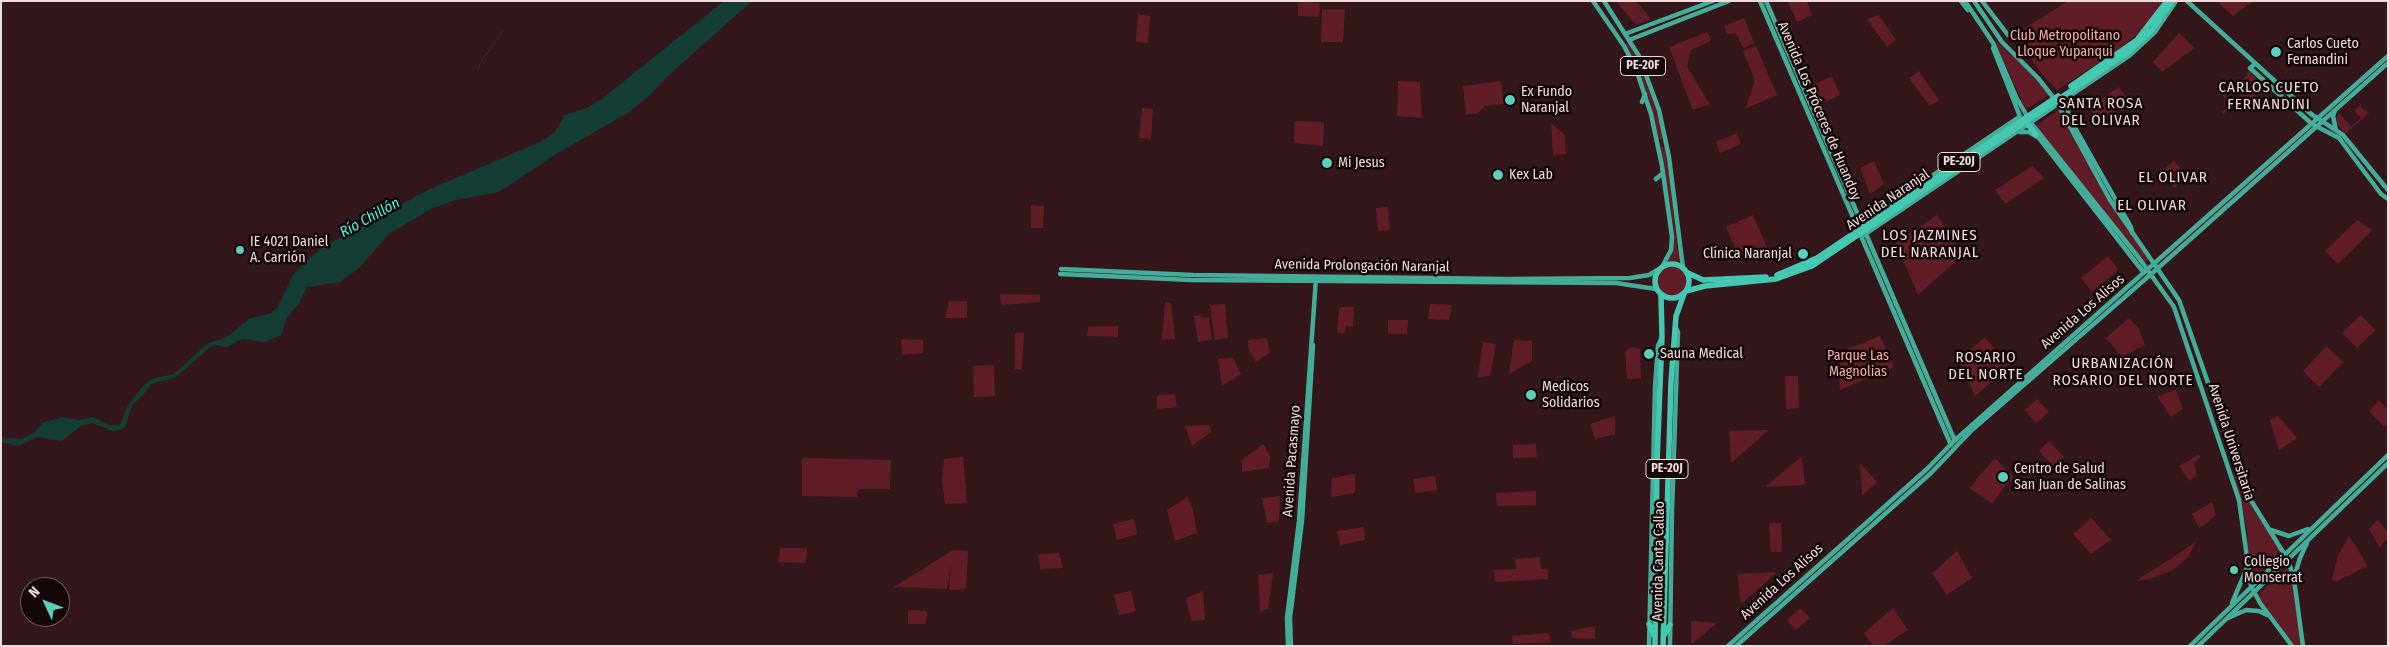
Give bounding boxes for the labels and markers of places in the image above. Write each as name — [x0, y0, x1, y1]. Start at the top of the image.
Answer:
place label: Carlos Cueto Fernandini — [2287, 36, 2359, 68]
marker: Carlos Cueto Fernandini — [2269, 45, 2283, 59]
place label: Ex Fundo Naranjal — [1521, 84, 1572, 116]
marker: Ex Fundo Naranjal — [1503, 93, 1517, 107]
place label: Mi Jesus — [1338, 155, 1385, 171]
marker: Mi Jesus — [1320, 156, 1334, 170]
place label: Kex Lab — [1509, 167, 1553, 183]
marker: Kex Lab — [1491, 168, 1505, 182]
place label: IE 4021 Daniel A. Carrión — [250, 234, 328, 266]
marker: IE 4021 Daniel A. Carrión — [234, 244, 246, 256]
place label: Clínica Naranjal — [1703, 246, 1792, 262]
marker: Clínica Naranjal — [1796, 247, 1810, 261]
place label: Sauna Medical — [1660, 346, 1743, 362]
marker: Sauna Medical — [1642, 347, 1656, 361]
place label: Medicos Solidarios — [1542, 379, 1600, 412]
marker: Medicos Solidarios — [1524, 388, 1538, 402]
place label: Centro de Salud San Juan de Salinas — [2014, 461, 2126, 494]
marker: Centro de Salud San Juan de Salinas — [1996, 470, 2010, 484]
place label: Collegio Monserrat — [2244, 554, 2302, 586]
marker: Collegio Monserrat — [2228, 564, 2240, 576]

